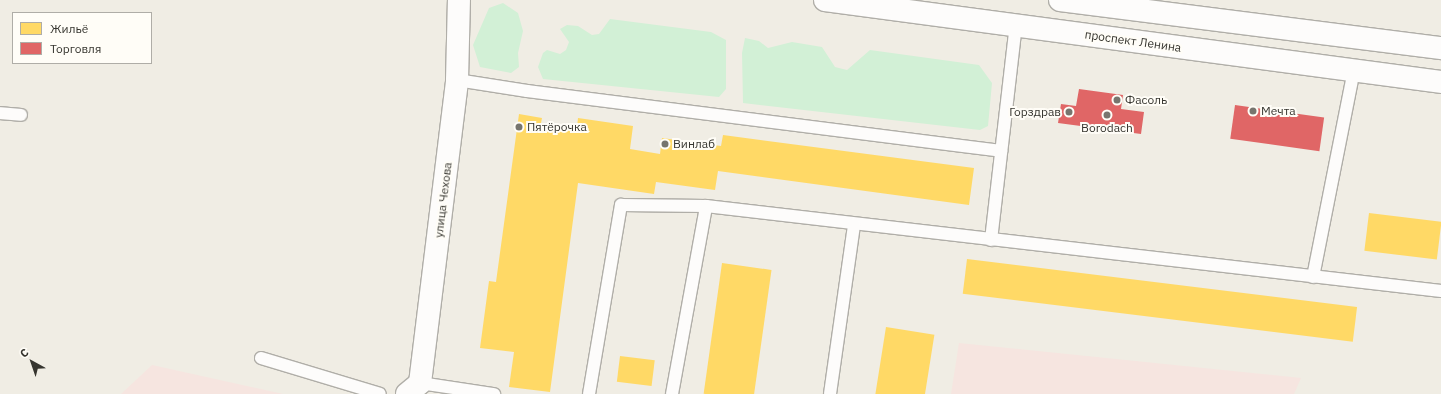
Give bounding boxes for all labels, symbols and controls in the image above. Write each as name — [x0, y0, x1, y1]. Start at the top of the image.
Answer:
legend — [12, 12, 152, 64]
text: Жильё — [50, 21, 88, 36]
street label: проспект Ленина — [1084, 27, 1182, 55]
text: Торговля — [50, 41, 101, 56]
place label: Фасоль — [1125, 93, 1167, 107]
marker: Фасоль — [1112, 95, 1122, 105]
place label: Мечта — [1261, 104, 1296, 118]
place label: Горздрав — [1009, 105, 1061, 119]
marker: Мечта — [1248, 106, 1258, 116]
marker: Горздрав — [1064, 107, 1074, 117]
marker: Borodach — [1102, 110, 1112, 120]
place label: Пятёрочка — [527, 120, 587, 134]
place label: Borodach — [1081, 121, 1133, 135]
marker: Пятёрочка — [514, 122, 524, 132]
place label: Винлаб — [673, 137, 715, 151]
marker: Винлаб — [660, 139, 670, 149]
street label: улица Чехова — [431, 161, 455, 239]
north arrow — [12, 342, 52, 382]
text: С — [17, 345, 32, 360]

